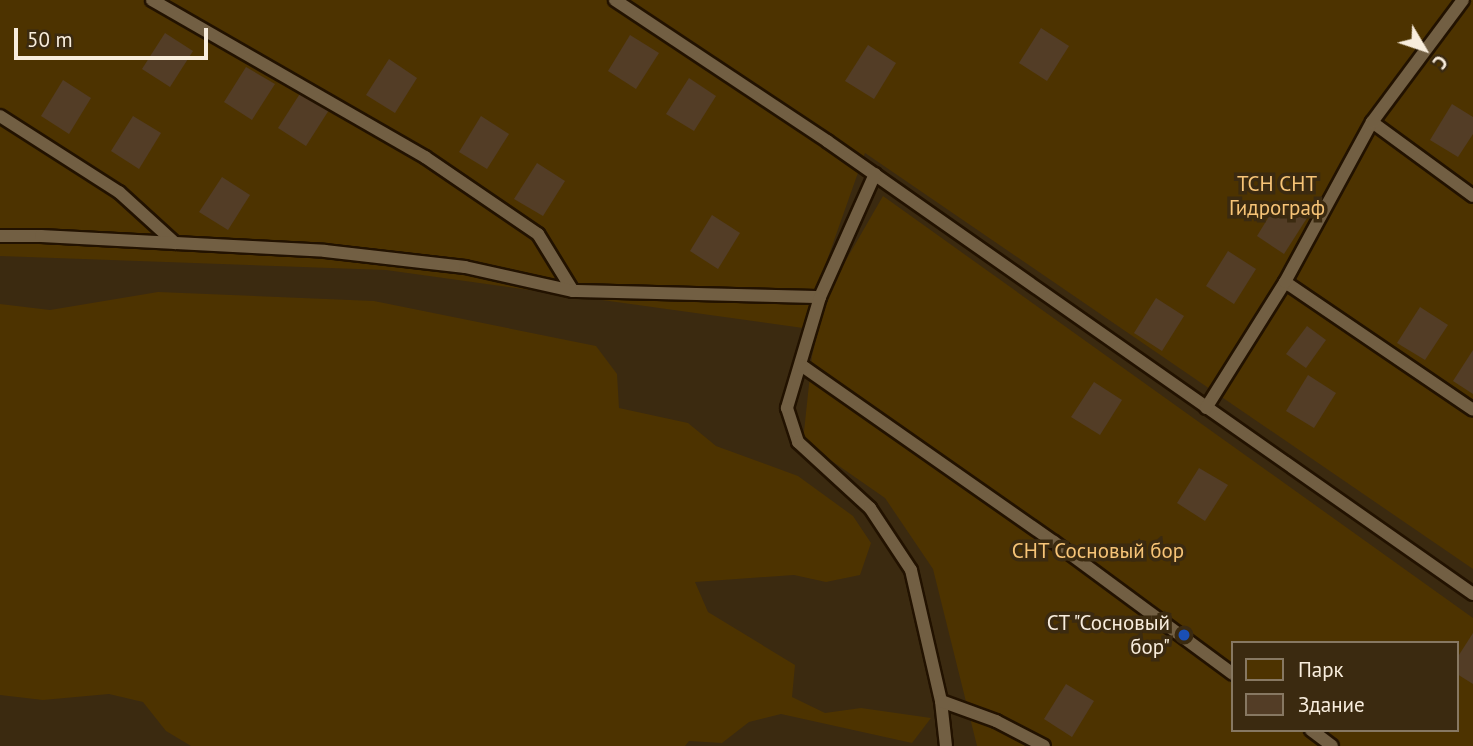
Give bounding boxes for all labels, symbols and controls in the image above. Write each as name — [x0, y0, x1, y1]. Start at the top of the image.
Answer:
scale bar — [18, 14, 212, 58]
north arrow — [1389, 14, 1459, 84]
text: 50 m — [27, 26, 73, 53]
text: С — [1428, 51, 1453, 74]
park label: ТСН СНТ Гидрограф — [1229, 171, 1325, 221]
park label: СНТ Сосновый бор — [1011, 538, 1185, 564]
place label: СТ "Сосновый бор" — [1044, 610, 1170, 660]
marker: СТ "Сосновый бор" — [1176, 627, 1192, 643]
legend — [1232, 641, 1459, 732]
text: Парк — [1298, 656, 1344, 683]
text: Здание — [1298, 691, 1365, 718]

